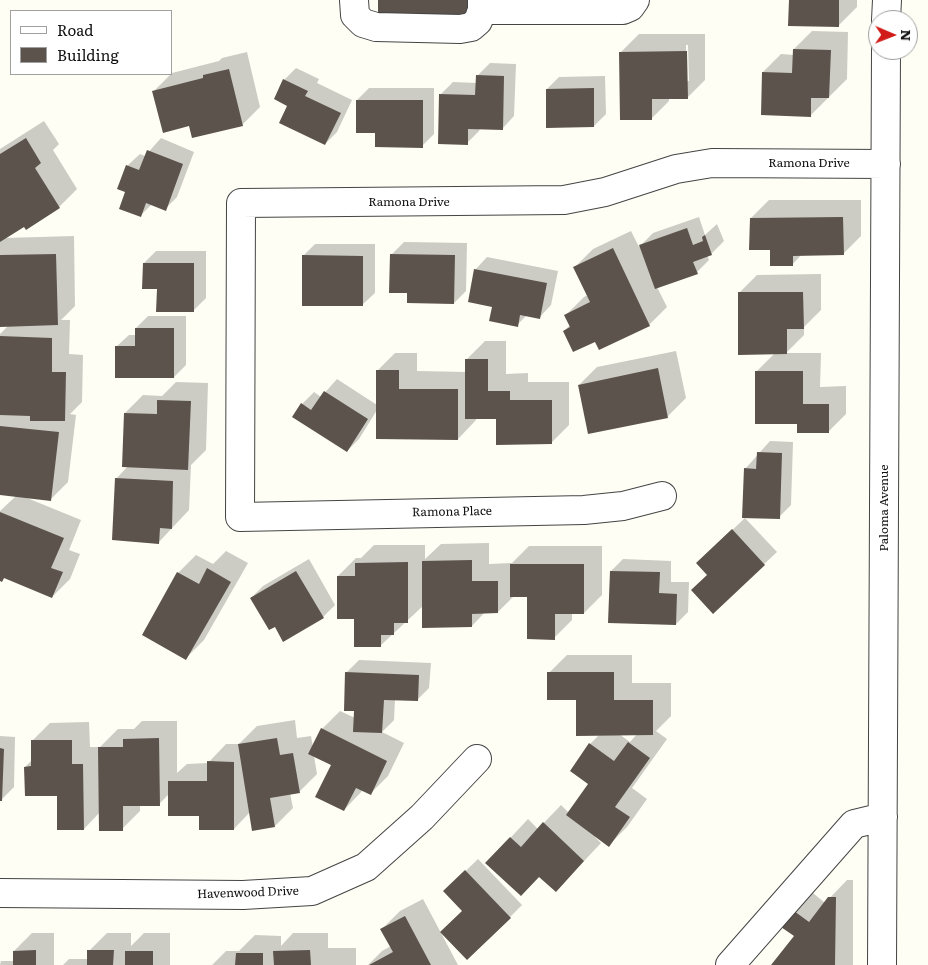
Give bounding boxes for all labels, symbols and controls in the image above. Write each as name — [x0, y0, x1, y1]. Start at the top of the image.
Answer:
legend — [10, 10, 172, 75]
north arrow — [868, 10, 918, 60]
text: Road — [57, 18, 93, 41]
text: N — [897, 29, 917, 41]
text: Building — [57, 43, 119, 66]
street label: Ramona Drive — [768, 156, 850, 170]
street label: Ramona Drive — [368, 195, 450, 209]
street label: Paloma Avenue — [877, 464, 891, 552]
street label: Ramona Place — [412, 504, 492, 520]
street label: Havenwood Drive — [197, 884, 299, 902]

